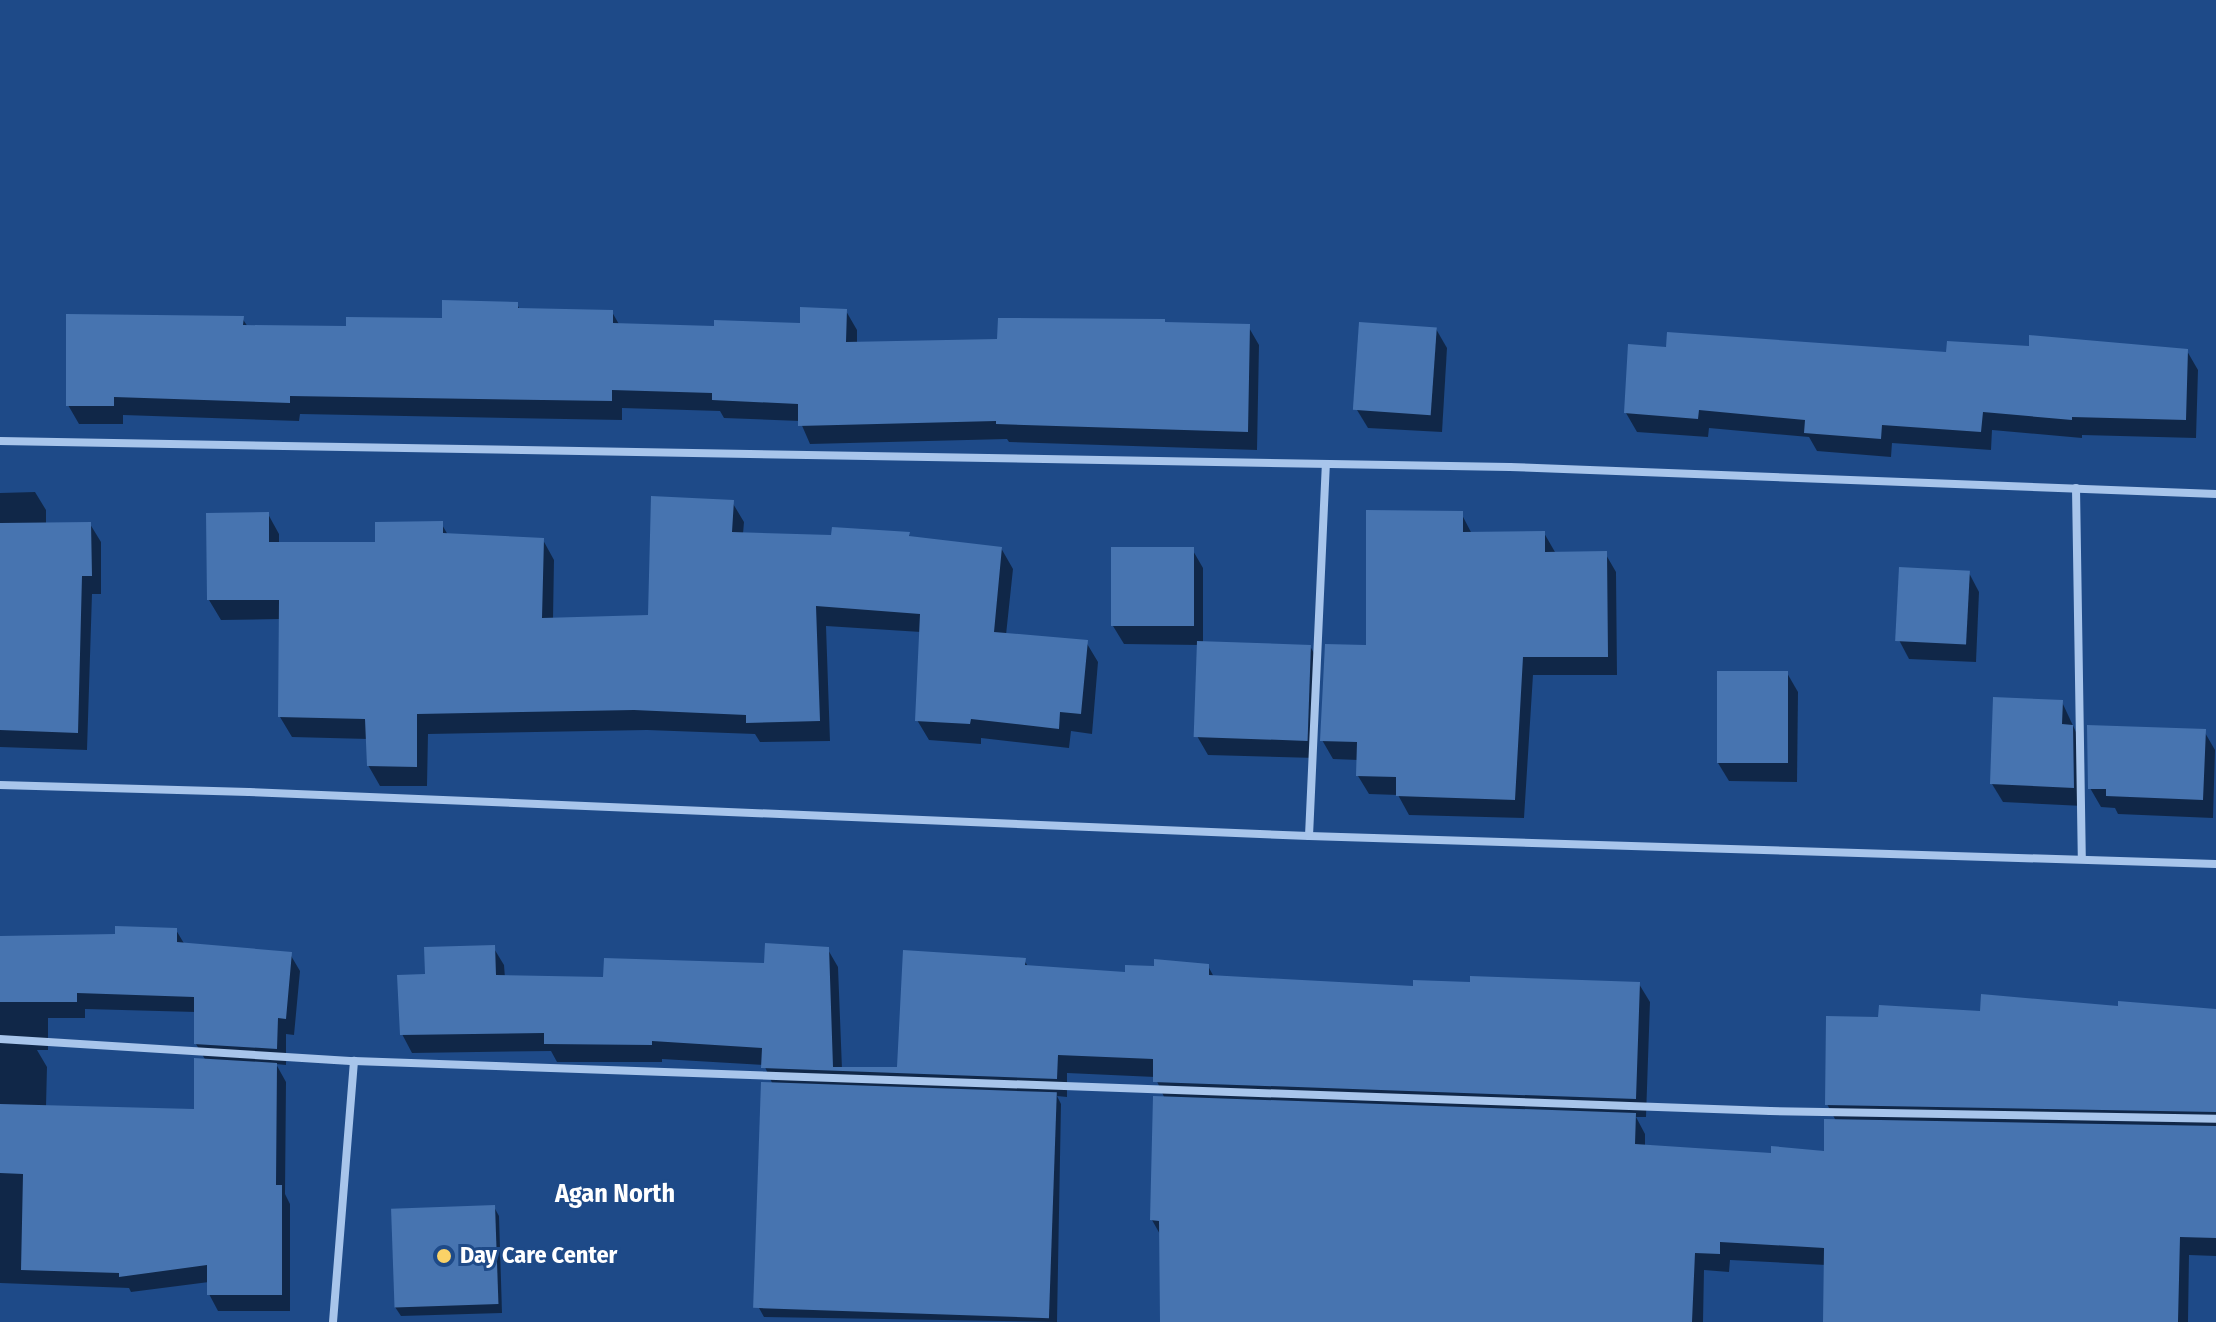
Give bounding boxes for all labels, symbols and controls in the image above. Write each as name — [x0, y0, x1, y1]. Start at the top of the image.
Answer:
district label: Agan North — [555, 1178, 675, 1210]
place label: Day Care Center — [460, 1242, 617, 1270]
marker: Day Care Center — [435, 1247, 453, 1265]

